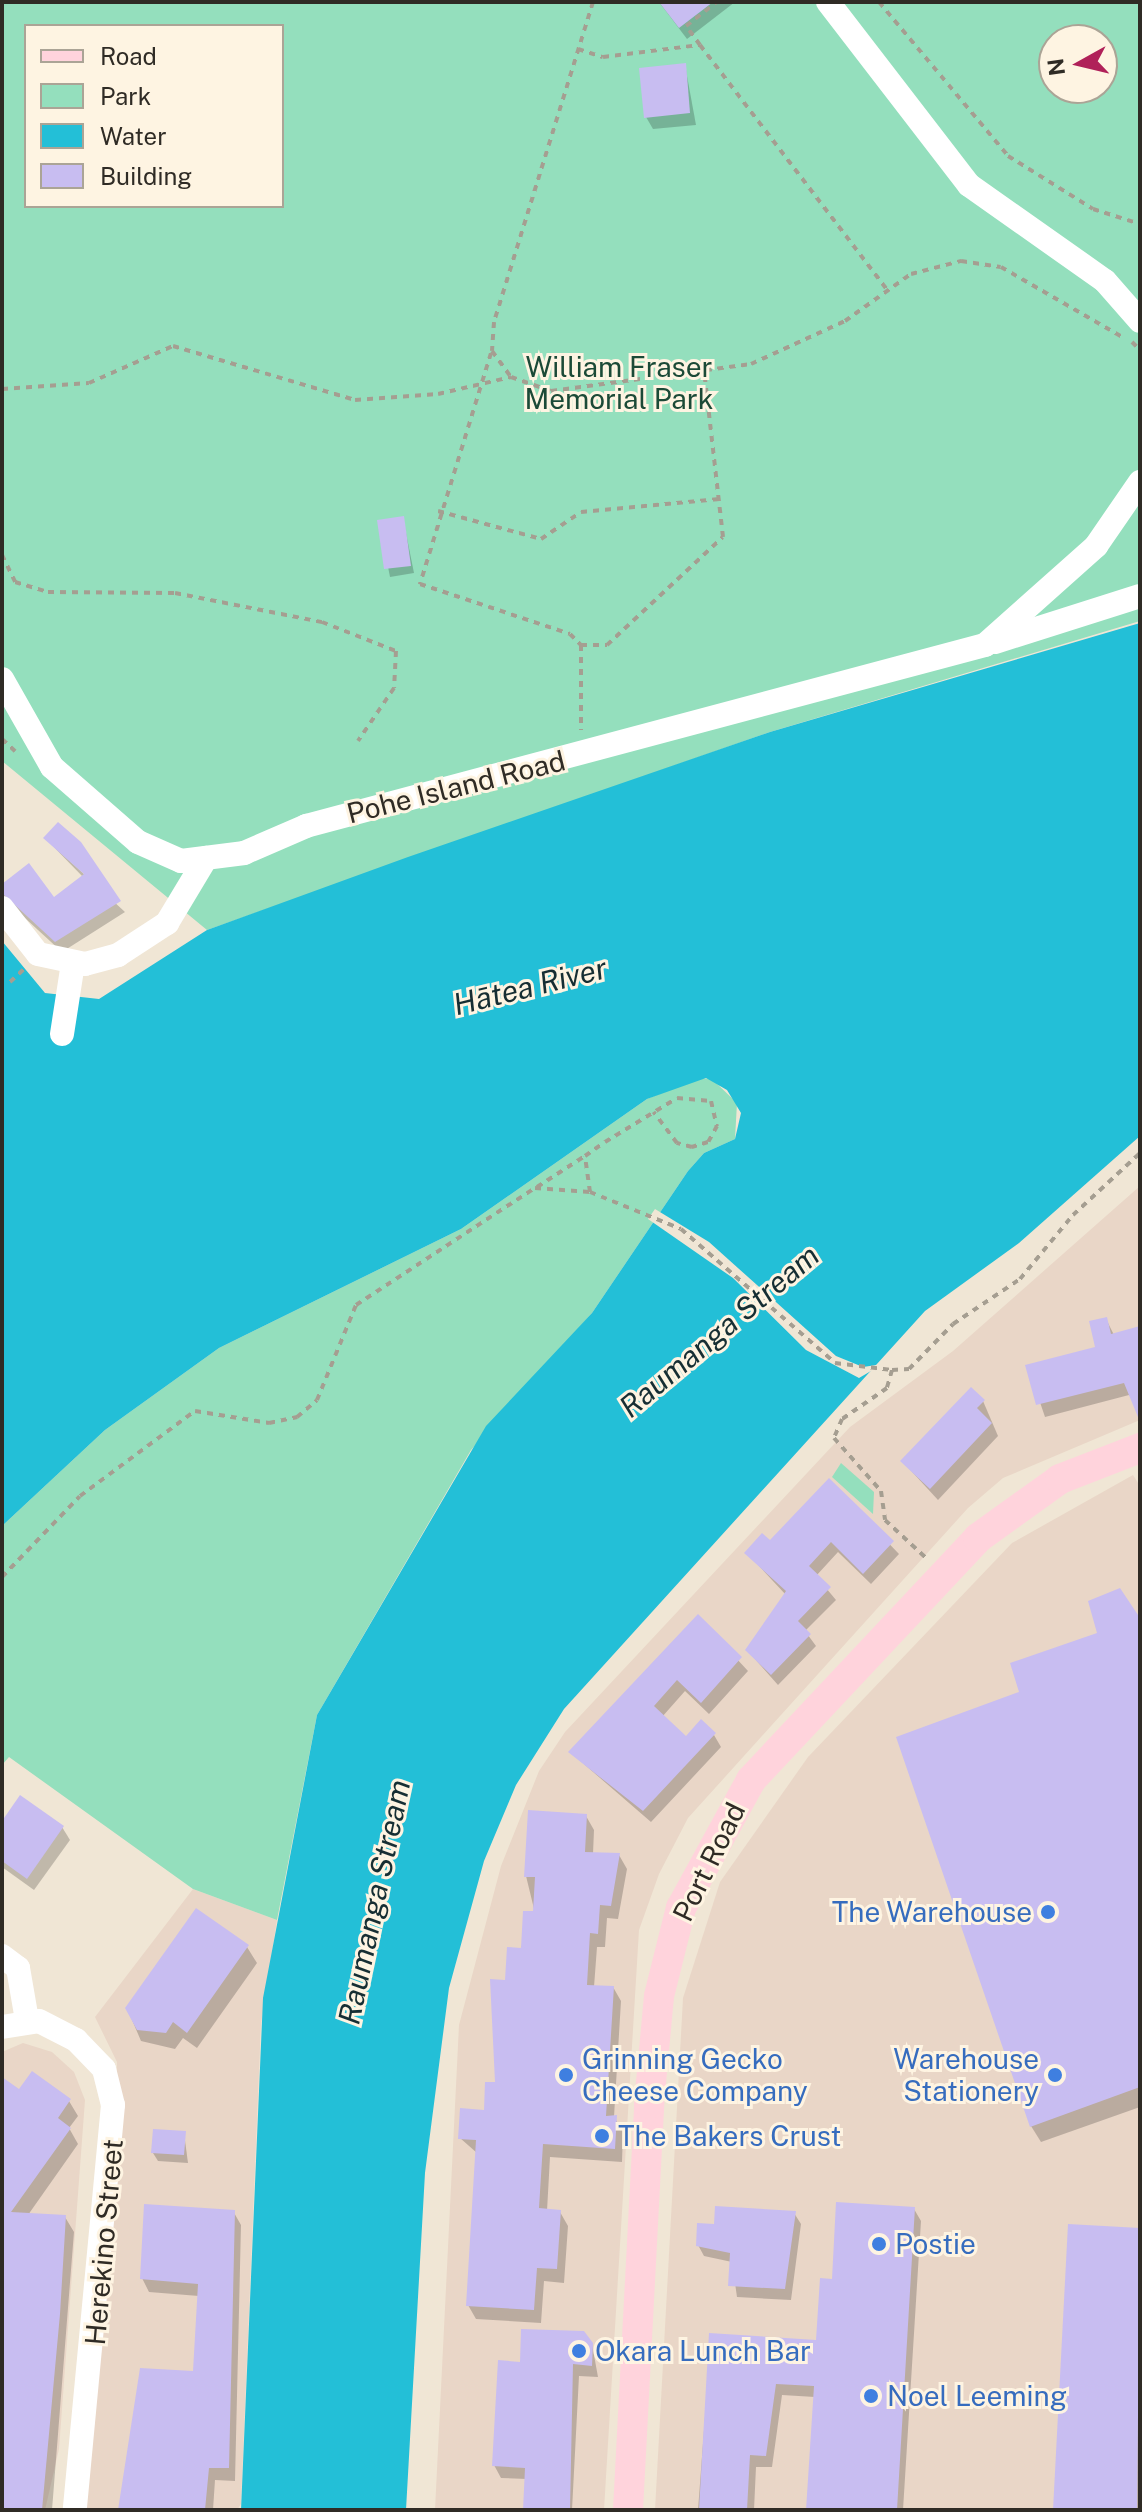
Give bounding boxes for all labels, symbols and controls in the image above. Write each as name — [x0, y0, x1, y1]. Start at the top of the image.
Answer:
legend — [24, 24, 284, 208]
north arrow — [1038, 24, 1118, 104]
text: Road — [100, 42, 157, 70]
text: N — [1042, 57, 1070, 77]
text: Park — [100, 82, 151, 110]
text: Water — [100, 122, 167, 150]
text: Building — [100, 162, 192, 190]
park label: William Fraser Memorial Park — [525, 350, 713, 416]
street label: Pohe Island Road — [343, 744, 569, 830]
water label: Hātea River — [450, 950, 610, 1022]
water label: Raumanga Stream — [612, 1237, 826, 1425]
water label: Raumanga Stream — [331, 1777, 417, 2027]
street label: Port Road — [666, 1797, 752, 1927]
place label: The Warehouse — [831, 1895, 1032, 1929]
marker: The Warehouse — [1039, 1903, 1057, 1921]
place label: Grinning Gecko Cheese Company — [582, 2042, 808, 2108]
place label: Warehouse Stationery — [893, 2042, 1039, 2108]
marker: Grinning Gecko Cheese Company — [557, 2066, 575, 2084]
marker: Warehouse Stationery — [1046, 2066, 1064, 2084]
place label: The Bakers Crust — [618, 2119, 842, 2153]
marker: The Bakers Crust — [593, 2127, 611, 2145]
street label: Herekino Street — [78, 2137, 130, 2347]
place label: Postie — [895, 2227, 976, 2261]
marker: Postie — [870, 2235, 888, 2253]
place label: Okara Lunch Bar — [595, 2334, 811, 2368]
marker: Okara Lunch Bar — [570, 2342, 588, 2360]
place label: Noel Leeming — [887, 2379, 1067, 2413]
marker: Noel Leeming — [862, 2387, 880, 2405]

